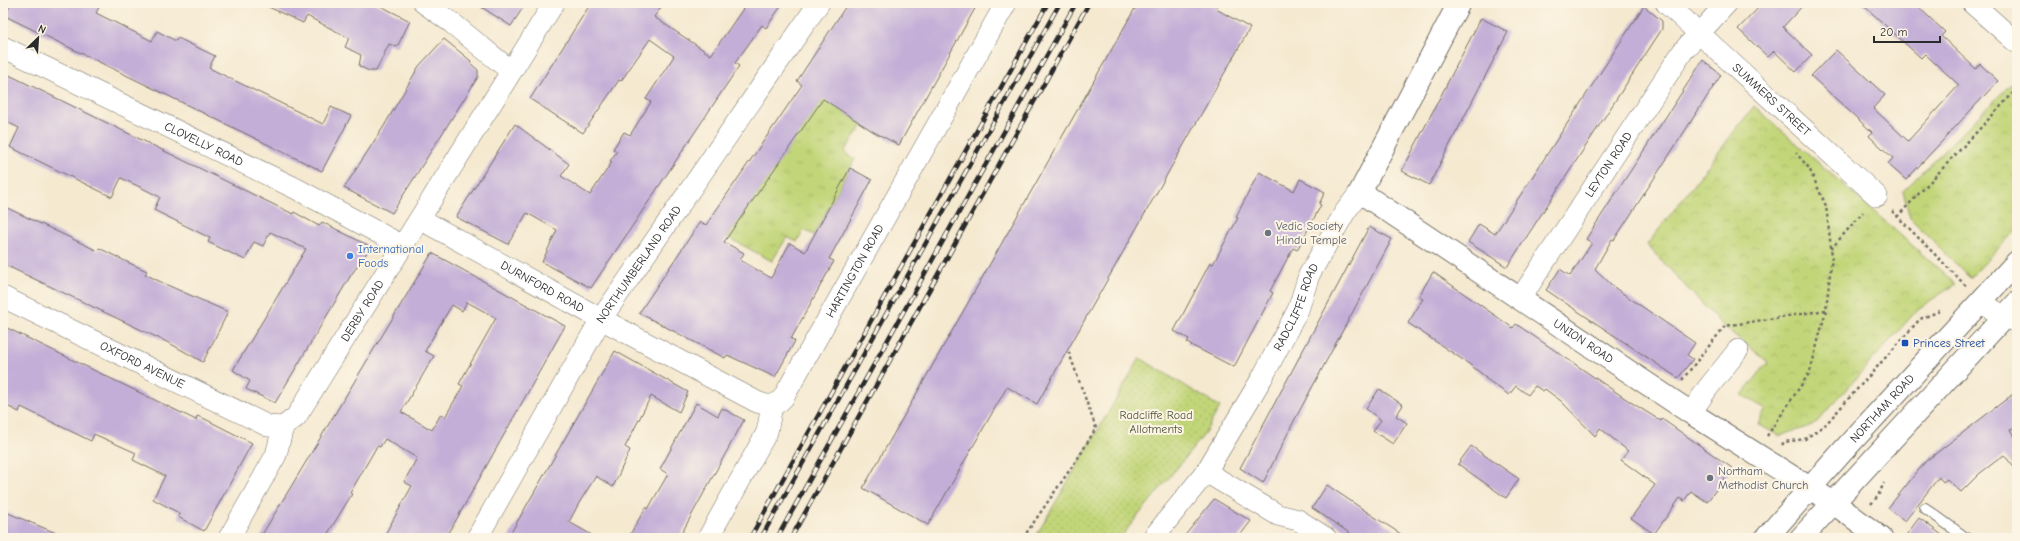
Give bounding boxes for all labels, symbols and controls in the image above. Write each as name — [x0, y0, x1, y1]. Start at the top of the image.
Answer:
north arrow — [18, 18, 58, 58]
scale bar — [1874, 18, 1940, 44]
text: N — [36, 22, 48, 37]
text: 20 m — [1880, 25, 1908, 39]
street label: SUMMERS STREET — [1730, 60, 1814, 139]
street label: CLOVELLY ROAD — [162, 119, 246, 169]
street label: LEYTON ROAD — [1582, 129, 1635, 200]
street label: NORTHUMBERLAND ROAD — [593, 203, 684, 326]
place label: Vedic Society Hindu Temple — [1276, 219, 1347, 247]
street label: HARTINGTON ROAD — [823, 222, 887, 320]
marker: Vedic Society Hindu Temple — [1263, 228, 1273, 238]
place label: International Foods — [358, 242, 424, 270]
marker: International Foods — [345, 251, 355, 261]
street label: DURNFORD ROAD — [498, 258, 587, 315]
street label: RADCLIFFE ROAD — [1271, 261, 1321, 353]
street label: DERBY ROAD — [338, 277, 387, 344]
street label: UNION ROAD — [1551, 316, 1616, 366]
place label: Princes Street — [1913, 336, 1985, 350]
street label: OXFORD AVENUE — [98, 338, 187, 391]
marker: Princes Street — [1900, 338, 1910, 348]
street label: NORTHAM ROAD — [1847, 371, 1917, 446]
park label: Radcliffe Road Allotments — [1119, 408, 1193, 436]
place label: Northam Methodist Church — [1718, 464, 1808, 492]
marker: Northam Methodist Church — [1705, 473, 1715, 483]

